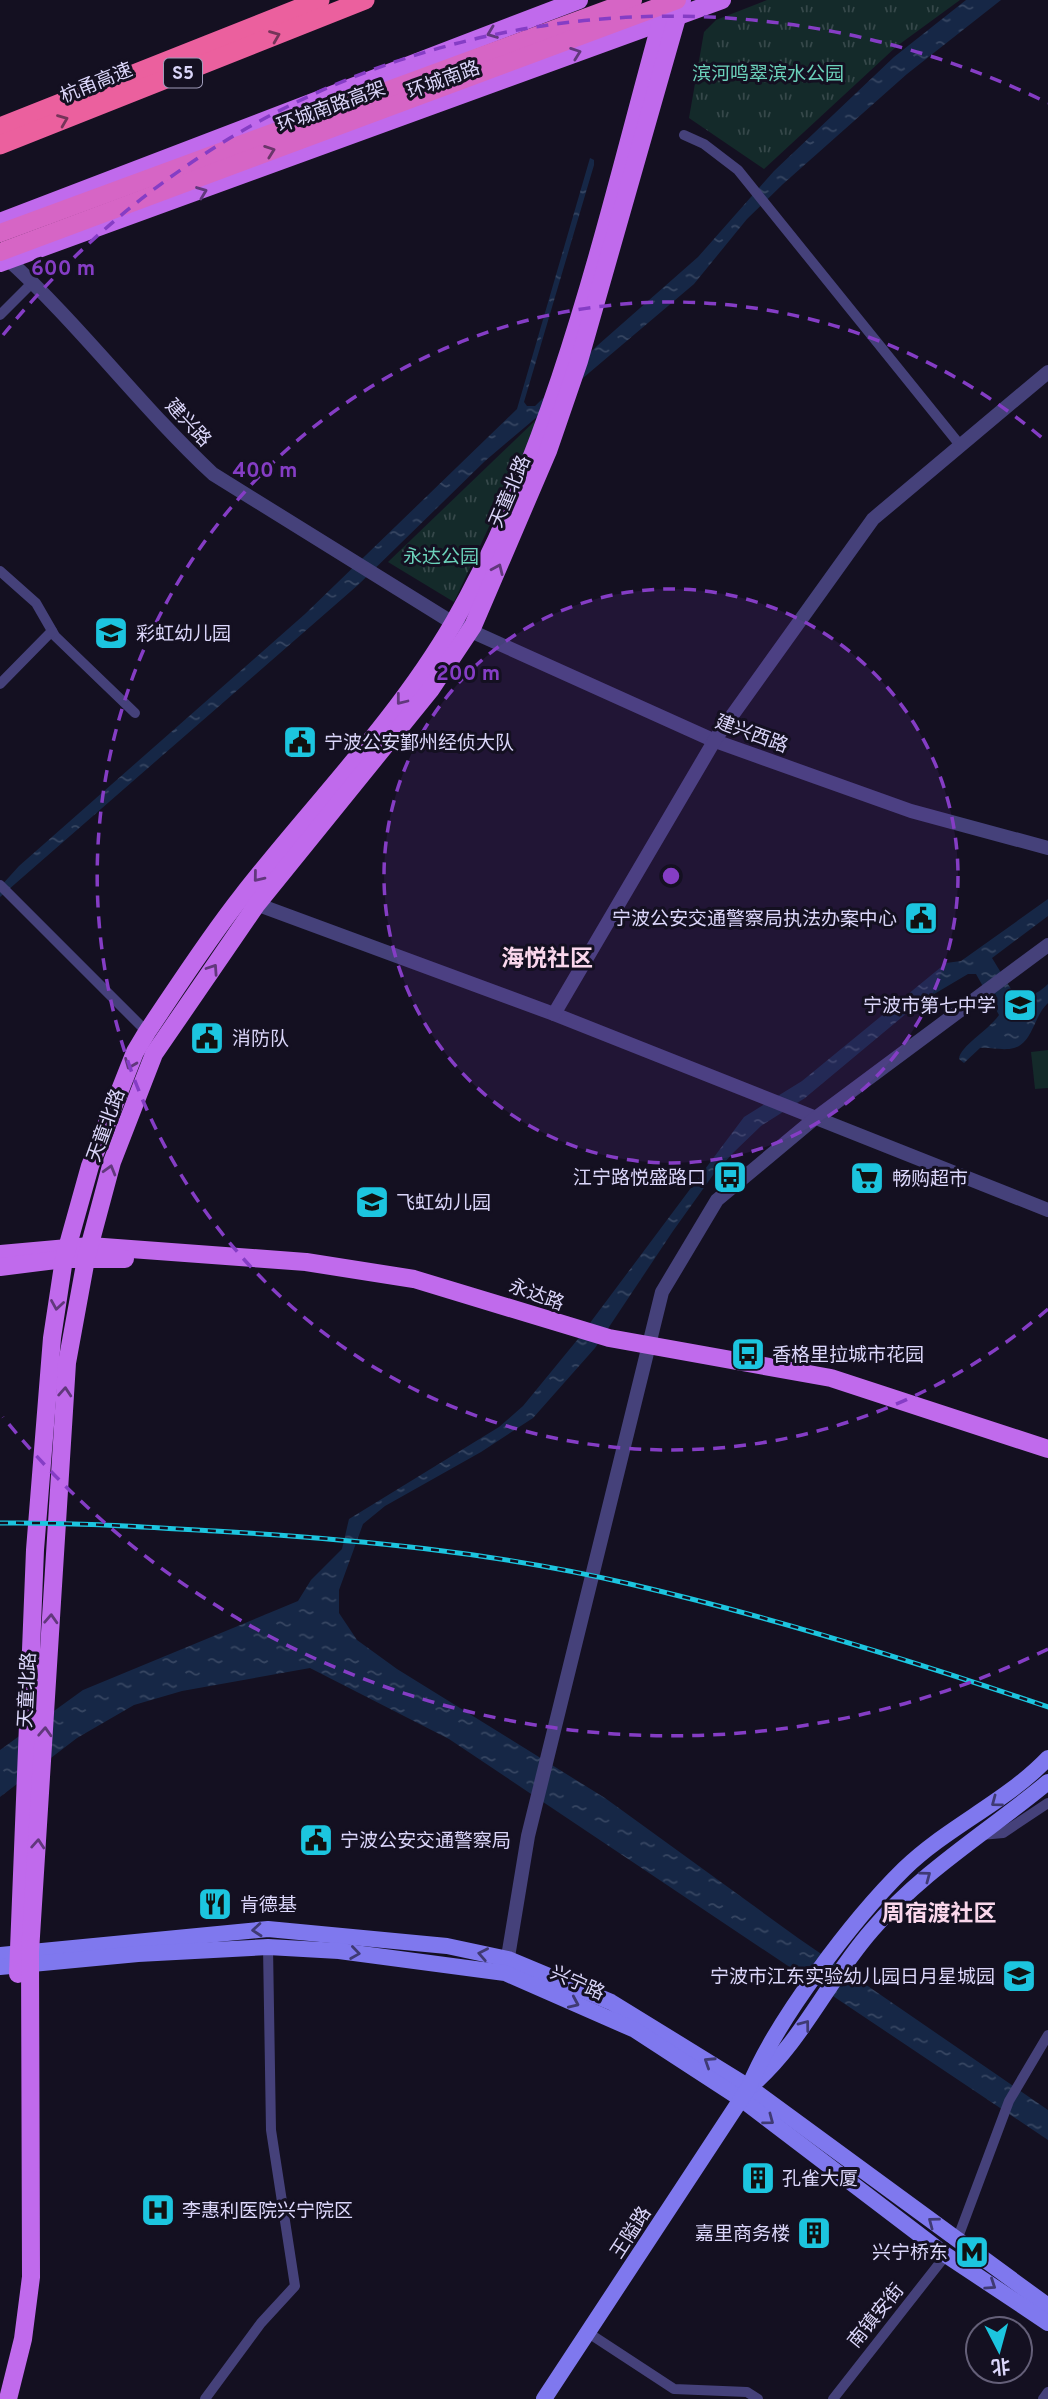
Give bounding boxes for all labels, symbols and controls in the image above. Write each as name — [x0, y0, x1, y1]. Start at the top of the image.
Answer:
one-way arrow — [486, 25, 499, 39]
one-way arrow — [268, 31, 280, 45]
one-way arrow — [570, 47, 582, 61]
street label: 环城南路 — [404, 57, 484, 105]
street label: 杭甬高速 — [57, 58, 136, 109]
road number: S5 — [164, 58, 202, 88]
park label: 滨河鸣翠滨水公园 — [692, 63, 844, 87]
street label: 环城南路高架 — [274, 77, 389, 139]
one-way arrow — [57, 114, 69, 128]
one-way arrow — [264, 145, 276, 159]
one-way arrow — [196, 186, 208, 200]
text: 600 m — [31, 256, 95, 283]
street label: 建兴路 — [159, 394, 216, 452]
street label: 天童北路 — [485, 452, 537, 531]
text: 400 m — [233, 458, 297, 485]
park label: 永达公园 — [403, 546, 479, 570]
one-way arrow — [490, 564, 504, 576]
school or university icon: 彩虹幼儿园 — [92, 614, 130, 652]
place label: 彩虹幼儿园 — [136, 623, 231, 647]
text: 200 m — [436, 661, 500, 688]
one-way arrow — [396, 692, 409, 704]
street label: 建兴西路 — [711, 711, 791, 759]
public building icon: 宁波公安鄞州经侦大队 — [281, 723, 319, 761]
place label: 宁波公安鄞州经侦大队 — [324, 732, 514, 756]
centre of rings — [659, 864, 683, 888]
one-way arrow — [254, 868, 266, 881]
public building icon: 宁波公安交通警察局执法办案中心 — [902, 899, 940, 937]
place label: 宁波公安交通警察局执法办案中心 — [612, 908, 897, 932]
district label: 海悦社区 — [501, 946, 593, 975]
one-way arrow — [205, 963, 218, 976]
school or university icon: 宁波市第七中学 — [1001, 986, 1039, 1024]
place label: 宁波市第七中学 — [863, 995, 996, 1019]
public building icon: 消防队 — [188, 1019, 226, 1057]
place label: 消防队 — [232, 1028, 289, 1052]
one-way arrow — [125, 1058, 139, 1070]
street label: 天童北路 — [83, 1086, 131, 1166]
bus stop icon: 江宁路悦盛路口 — [711, 1158, 749, 1196]
supermarket icon: 畅购超市 — [848, 1159, 886, 1197]
one-way arrow — [102, 1164, 117, 1176]
place label: 江宁路悦盛路口 — [573, 1167, 706, 1191]
place label: 畅购超市 — [892, 1168, 968, 1192]
school or university icon: 飞虹幼儿园 — [353, 1183, 391, 1221]
place label: 飞虹幼儿园 — [396, 1192, 491, 1216]
street label: 永达路 — [505, 1275, 567, 1317]
one-way arrow — [50, 1299, 65, 1311]
bus stop icon: 香格里拉城市花园 — [729, 1335, 767, 1373]
place label: 香格里拉城市花园 — [772, 1344, 924, 1368]
one-way arrow — [57, 1387, 72, 1398]
one-way arrow — [43, 1614, 58, 1625]
street label: 天童北路 — [14, 1652, 42, 1729]
one-way arrow — [37, 1726, 52, 1737]
one-way arrow — [991, 1793, 1004, 1806]
public building icon: 宁波公安交通警察局 — [297, 1821, 335, 1859]
place label: 宁波公安交通警察局 — [340, 1830, 511, 1854]
one-way arrow — [30, 1838, 45, 1849]
one-way arrow — [919, 1871, 931, 1884]
restaurant icon: 肯德基 — [196, 1885, 234, 1923]
place label: 肯德基 — [240, 1894, 297, 1918]
district label: 周宿渡社区 — [882, 1901, 997, 1930]
one-way arrow — [251, 1922, 262, 1937]
one-way arrow — [349, 1945, 360, 1960]
one-way arrow — [477, 1947, 489, 1962]
school or university icon: 宁波市江东实验幼儿园日月星城园 — [1000, 1957, 1038, 1995]
street label: 兴宁路 — [546, 1961, 608, 2006]
place label: 宁波市江东实验幼儿园日月星城园 — [710, 1966, 995, 1990]
one-way arrow — [567, 1995, 579, 2009]
one-way arrow — [796, 2021, 809, 2033]
one-way arrow — [703, 2057, 716, 2070]
one-way arrow — [761, 2112, 773, 2124]
building icon: 孔雀大厦 — [739, 2159, 777, 2197]
place label: 孔雀大厦 — [782, 2168, 858, 2192]
hospital icon: 李惠利医院兴宁院区 — [139, 2191, 177, 2229]
place label: 李惠利医院兴宁院区 — [182, 2200, 353, 2224]
street label: 王隘路 — [606, 2203, 657, 2264]
building icon: 嘉里商务楼 — [795, 2214, 833, 2252]
one-way arrow — [929, 2218, 941, 2231]
place label: 嘉里商务楼 — [695, 2223, 790, 2247]
metro station icon: 兴宁桥东 — [953, 2233, 991, 2271]
place label: 兴宁桥东 — [872, 2242, 948, 2266]
one-way arrow — [983, 2276, 996, 2289]
street label: 南镇安街 — [843, 2279, 910, 2353]
north arrow — [964, 2315, 1034, 2385]
text: 北 — [990, 2352, 1011, 2378]

